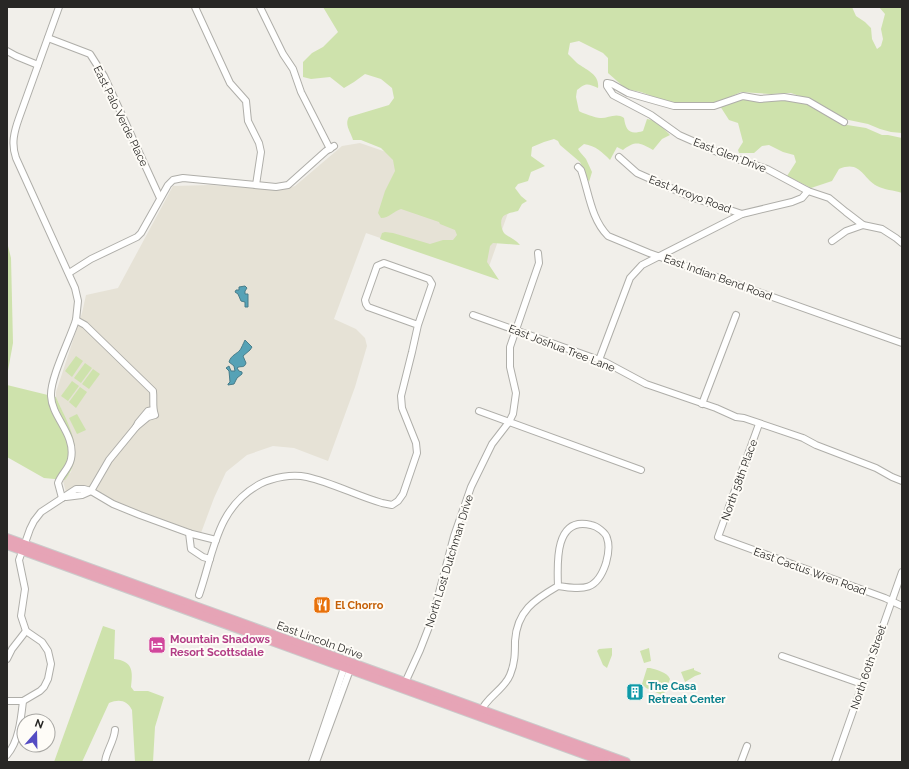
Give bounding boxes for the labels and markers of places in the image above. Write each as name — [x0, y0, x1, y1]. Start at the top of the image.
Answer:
restaurant icon: El Chorro — [312, 595, 332, 615]
place label: El Chorro — [335, 599, 384, 612]
place label: Mountain Shadows Resort Scottsdale — [170, 633, 270, 659]
hotel icon: Mountain Shadows Resort Scottsdale — [147, 635, 167, 655]
place label: The Casa Retreat Center — [648, 680, 726, 706]
building icon: The Casa Retreat Center — [625, 682, 645, 702]

